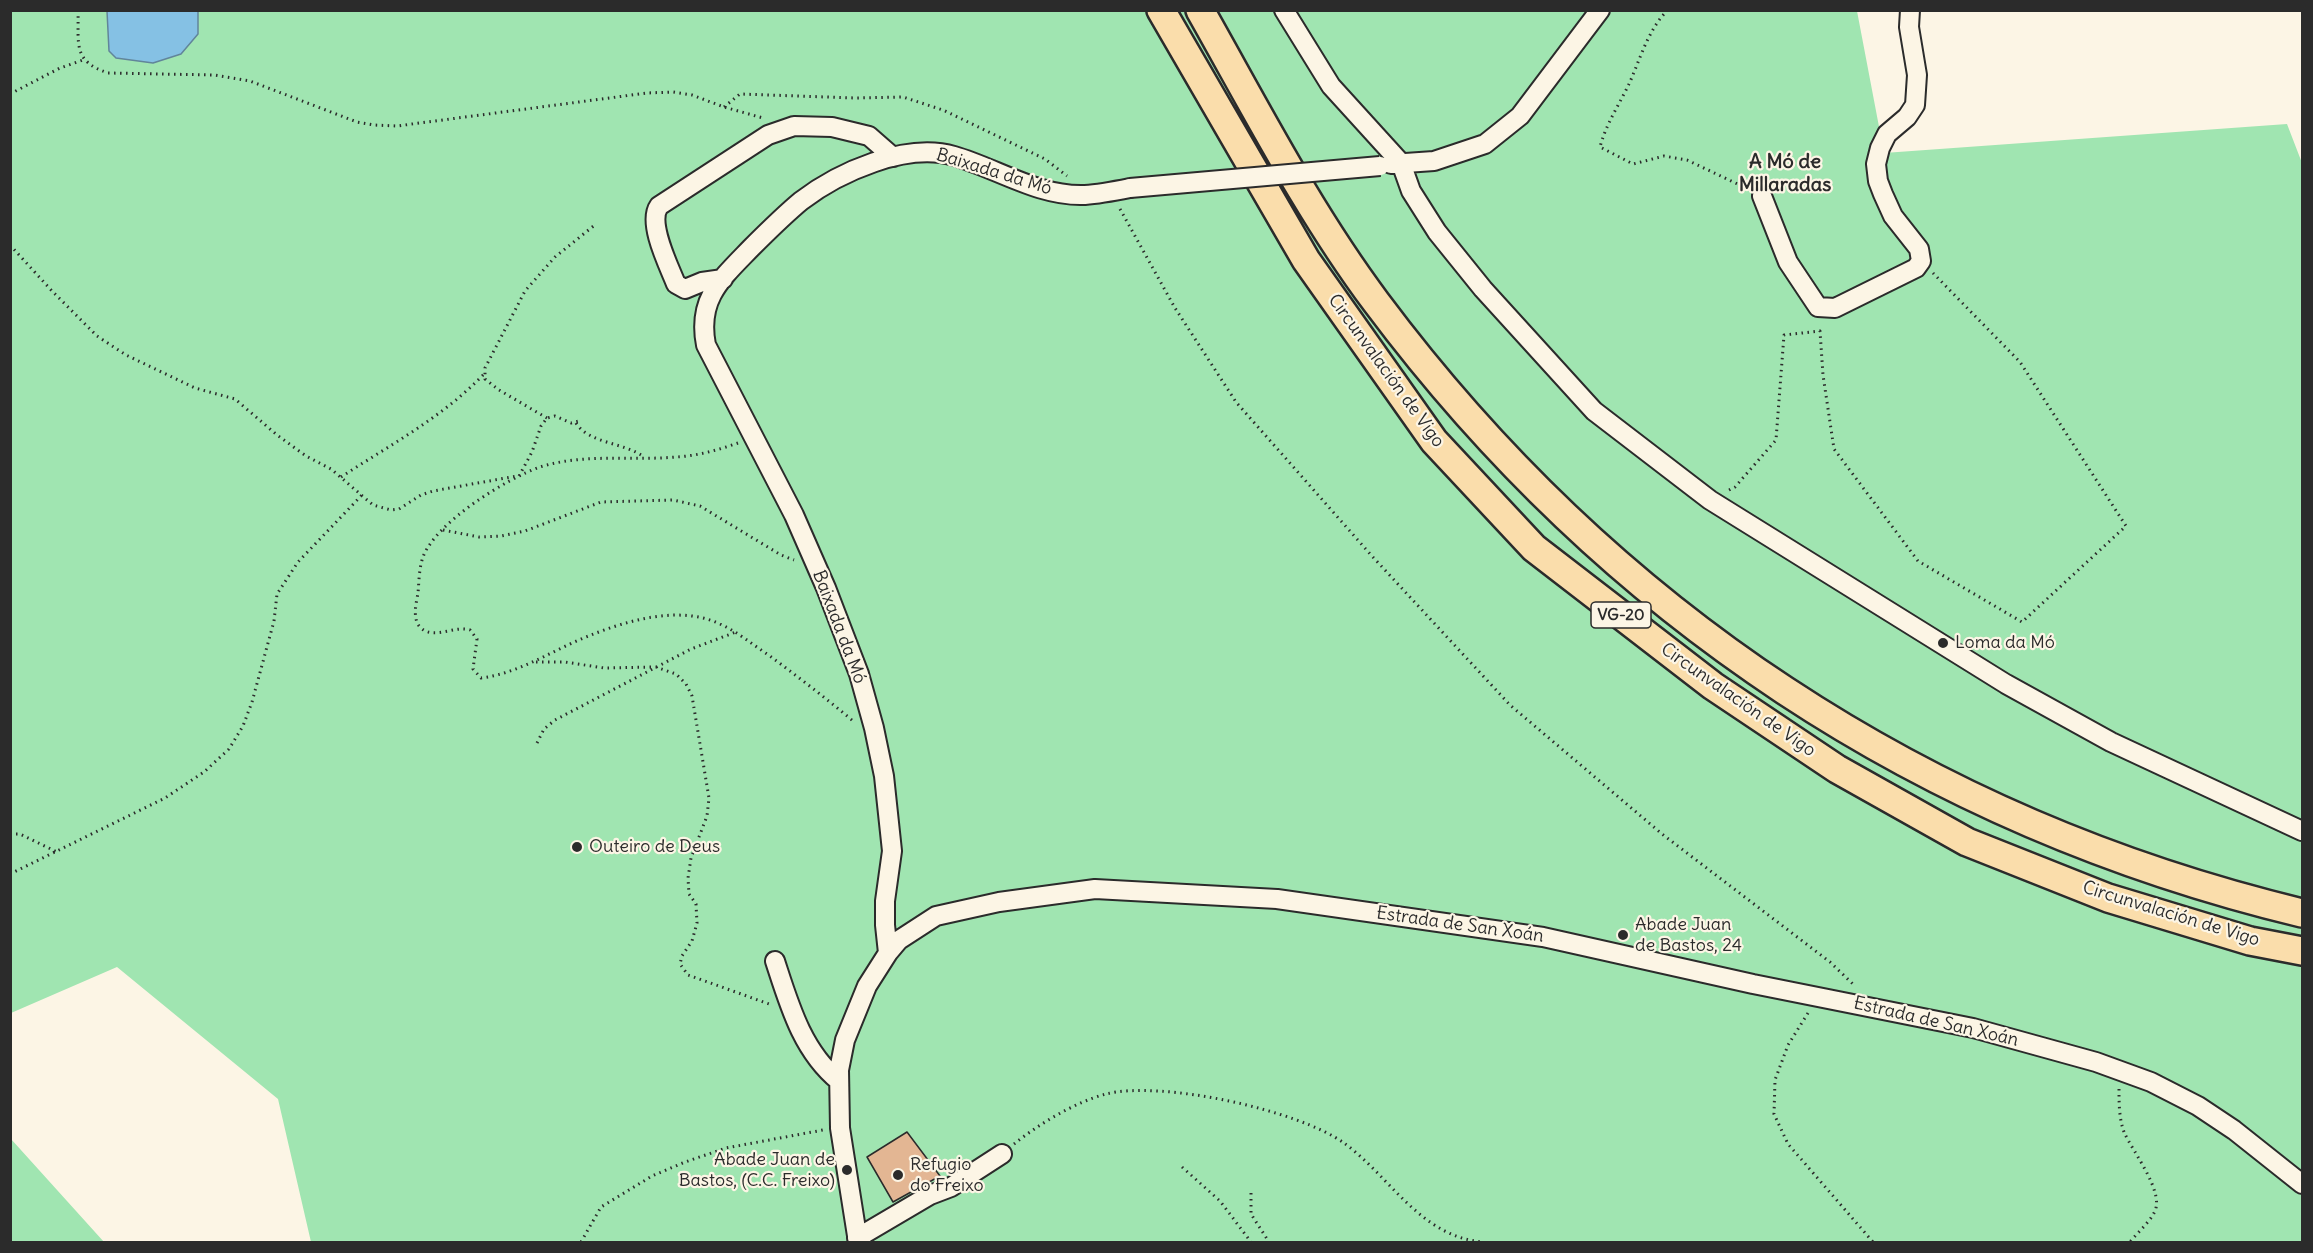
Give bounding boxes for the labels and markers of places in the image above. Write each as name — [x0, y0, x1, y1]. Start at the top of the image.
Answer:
place label: Loma da Mó — [1955, 632, 2055, 654]
marker: Loma da Mó — [1936, 636, 1950, 650]
place label: Outeiro de Deus — [589, 836, 720, 858]
marker: Outeiro de Deus — [570, 840, 584, 854]
place label: Abade Juan de Bastos, 24 — [1635, 914, 1742, 956]
marker: Abade Juan de Bastos, 24 — [1616, 928, 1630, 942]
place label: Abade Juan de Bastos, (C.C. Freixo) — [679, 1149, 835, 1192]
place label: Refugio do Freixo — [910, 1154, 984, 1196]
marker: Abade Juan de Bastos, (C.C. Freixo) — [840, 1163, 854, 1177]
marker: Refugio do Freixo — [891, 1168, 905, 1182]

